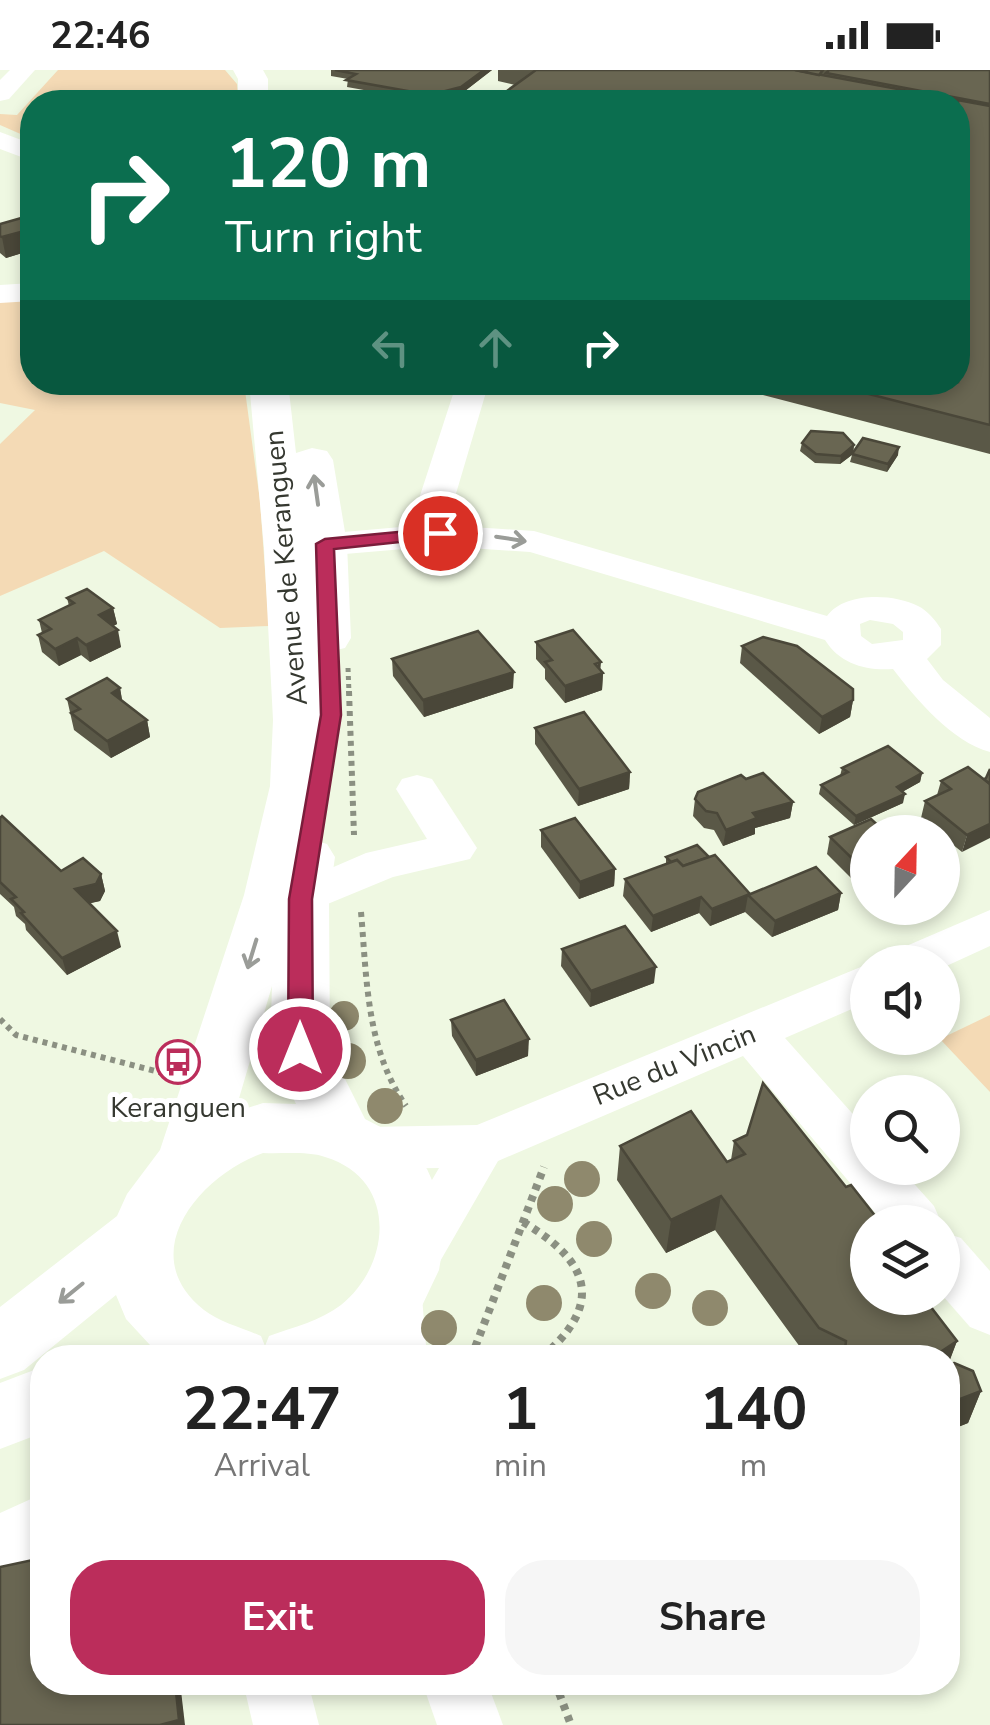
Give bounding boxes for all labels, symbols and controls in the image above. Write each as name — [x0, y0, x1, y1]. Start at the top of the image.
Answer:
text: 22:46 — [50, 10, 151, 61]
text: 120 m — [225, 116, 431, 212]
icon: right — [60, 130, 190, 260]
text: Turn right — [225, 207, 422, 268]
icon: left — [363, 320, 418, 375]
icon: ahead — [468, 320, 523, 375]
icon: right — [573, 320, 628, 375]
street label: Avenue de Keranguen — [255, 429, 317, 707]
one-way arrow — [306, 474, 325, 507]
pin — [398, 491, 483, 576]
icon: arrive — [413, 506, 468, 561]
one-way arrow — [494, 530, 527, 549]
north arrow — [850, 815, 960, 925]
map controls — [850, 815, 960, 1315]
one-way arrow — [242, 938, 260, 970]
button: sound — [850, 945, 960, 1055]
position arrow — [248, 997, 352, 1101]
street label: Rue du Vincin — [587, 1015, 762, 1115]
bus stop icon: Keranguen — [155, 1039, 201, 1085]
button: search — [850, 1075, 960, 1185]
place label: Keranguen — [110, 1089, 246, 1127]
button: layers — [850, 1205, 960, 1315]
one-way arrow — [58, 1282, 84, 1304]
text: 22:47 — [183, 1368, 341, 1450]
text: 1 — [502, 1368, 538, 1450]
text: 140 — [699, 1368, 807, 1450]
text: Arrival — [214, 1444, 310, 1487]
text: min — [494, 1444, 547, 1487]
text: m — [740, 1444, 767, 1487]
button: Exit — [70, 1560, 485, 1675]
button: Share — [505, 1560, 920, 1675]

